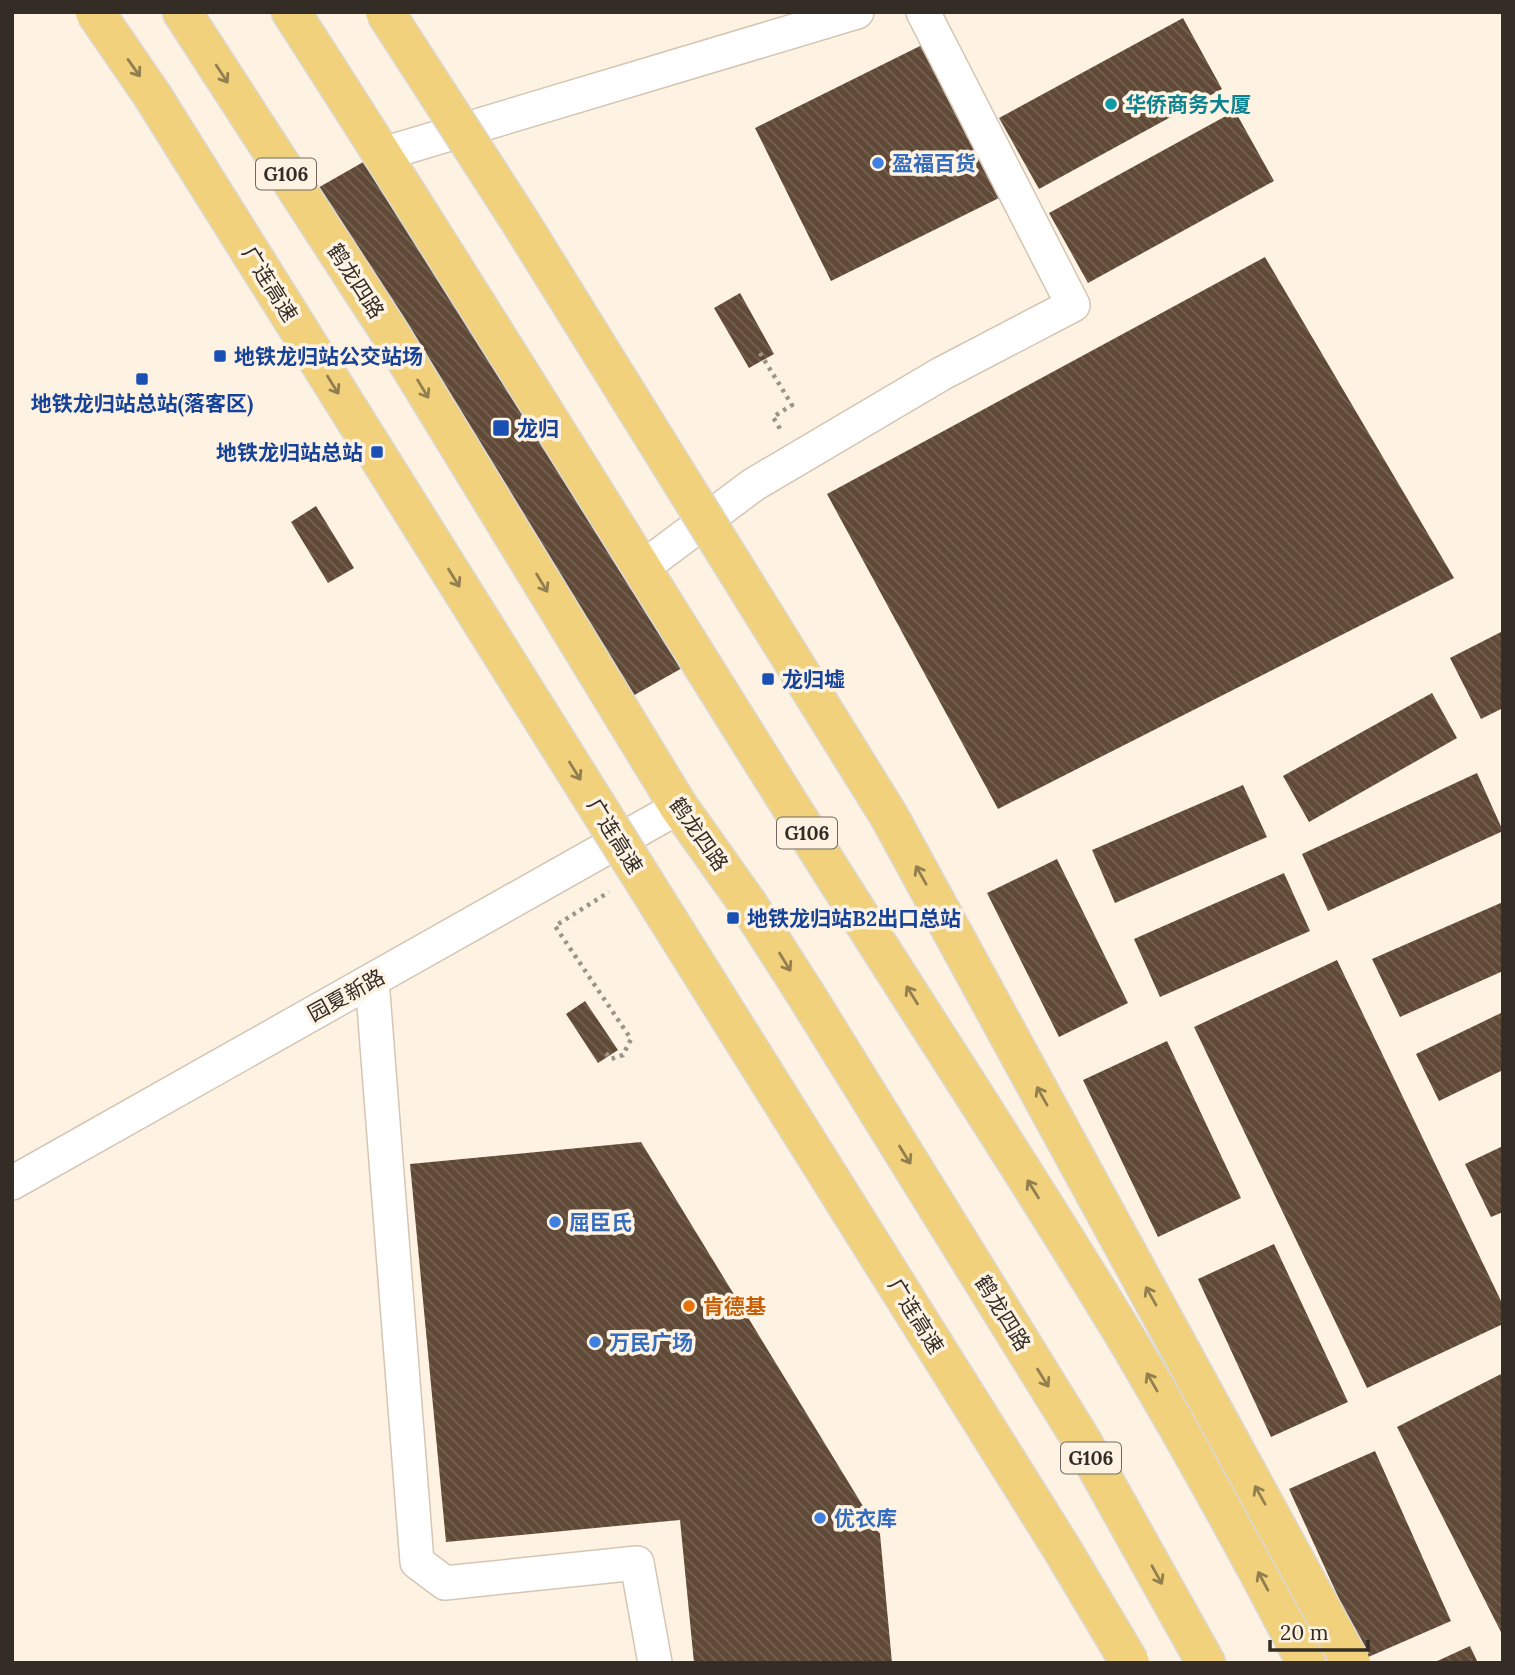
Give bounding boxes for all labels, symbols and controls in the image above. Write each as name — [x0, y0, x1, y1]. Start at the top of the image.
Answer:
one-way arrow — [127, 58, 141, 78]
one-way arrow — [215, 64, 229, 83]
place label: 华侨商务大厦 — [1125, 91, 1251, 118]
marker: 华侨商务大厦 — [1103, 96, 1119, 112]
place label: 盈福百货 — [892, 150, 976, 177]
marker: 盈福百货 — [870, 155, 886, 171]
road number: G106 — [256, 158, 316, 190]
street label: 鹤龙四路 — [322, 238, 390, 324]
street label: 广连高速 — [236, 241, 304, 327]
place label: 地铁龙归站公交站场 — [234, 343, 423, 370]
marker: 地铁龙归站公交站场 — [212, 348, 228, 364]
marker: 地铁龙归站总站(落客区) — [134, 371, 150, 387]
one-way arrow — [327, 375, 341, 395]
one-way arrow — [417, 378, 431, 398]
place label: 地铁龙归站总站(落客区) — [31, 390, 253, 417]
place label: 龙归 — [517, 415, 559, 442]
marker: 龙归 — [491, 418, 511, 438]
place label: 地铁龙归站总站 — [216, 439, 363, 466]
marker: 地铁龙归站总站 — [369, 444, 385, 460]
one-way arrow — [447, 568, 462, 587]
one-way arrow — [535, 572, 549, 592]
place label: 龙归墟 — [782, 666, 845, 693]
marker: 龙归墟 — [760, 671, 776, 687]
one-way arrow — [568, 760, 582, 780]
street label: 鹤龙四路 — [664, 792, 734, 876]
street label: 广连高速 — [581, 793, 649, 879]
road number: G106 — [777, 818, 837, 848]
one-way arrow — [914, 865, 928, 885]
place label: 地铁龙归站B2出口总站 — [747, 905, 961, 932]
marker: 地铁龙归站B2出口总站 — [725, 910, 741, 926]
one-way arrow — [777, 952, 792, 971]
street label: 园夏新路 — [303, 963, 389, 1027]
one-way arrow — [905, 986, 919, 1006]
one-way arrow — [1035, 1086, 1048, 1107]
one-way arrow — [897, 1145, 912, 1164]
one-way arrow — [1025, 1179, 1039, 1199]
place label: 屈臣氏 — [569, 1209, 632, 1236]
marker: 屈臣氏 — [547, 1214, 563, 1230]
street label: 鹤龙四路 — [969, 1270, 1037, 1356]
street label: 广连高速 — [882, 1273, 950, 1359]
one-way arrow — [1144, 1286, 1158, 1306]
place label: 肯德基 — [703, 1293, 766, 1320]
marker: 肯德基 — [681, 1298, 697, 1314]
place label: 万民广场 — [609, 1329, 693, 1356]
marker: 万民广场 — [587, 1334, 603, 1350]
one-way arrow — [1037, 1368, 1051, 1388]
one-way arrow — [1145, 1373, 1159, 1393]
road number: G106 — [1061, 1442, 1121, 1474]
one-way arrow — [1253, 1486, 1267, 1506]
place label: 优衣库 — [834, 1505, 897, 1532]
marker: 优衣库 — [812, 1510, 828, 1526]
one-way arrow — [1150, 1565, 1164, 1585]
one-way arrow — [1256, 1571, 1270, 1591]
scale bar — [1270, 1608, 1368, 1652]
text: 20 m — [1280, 1619, 1329, 1646]

